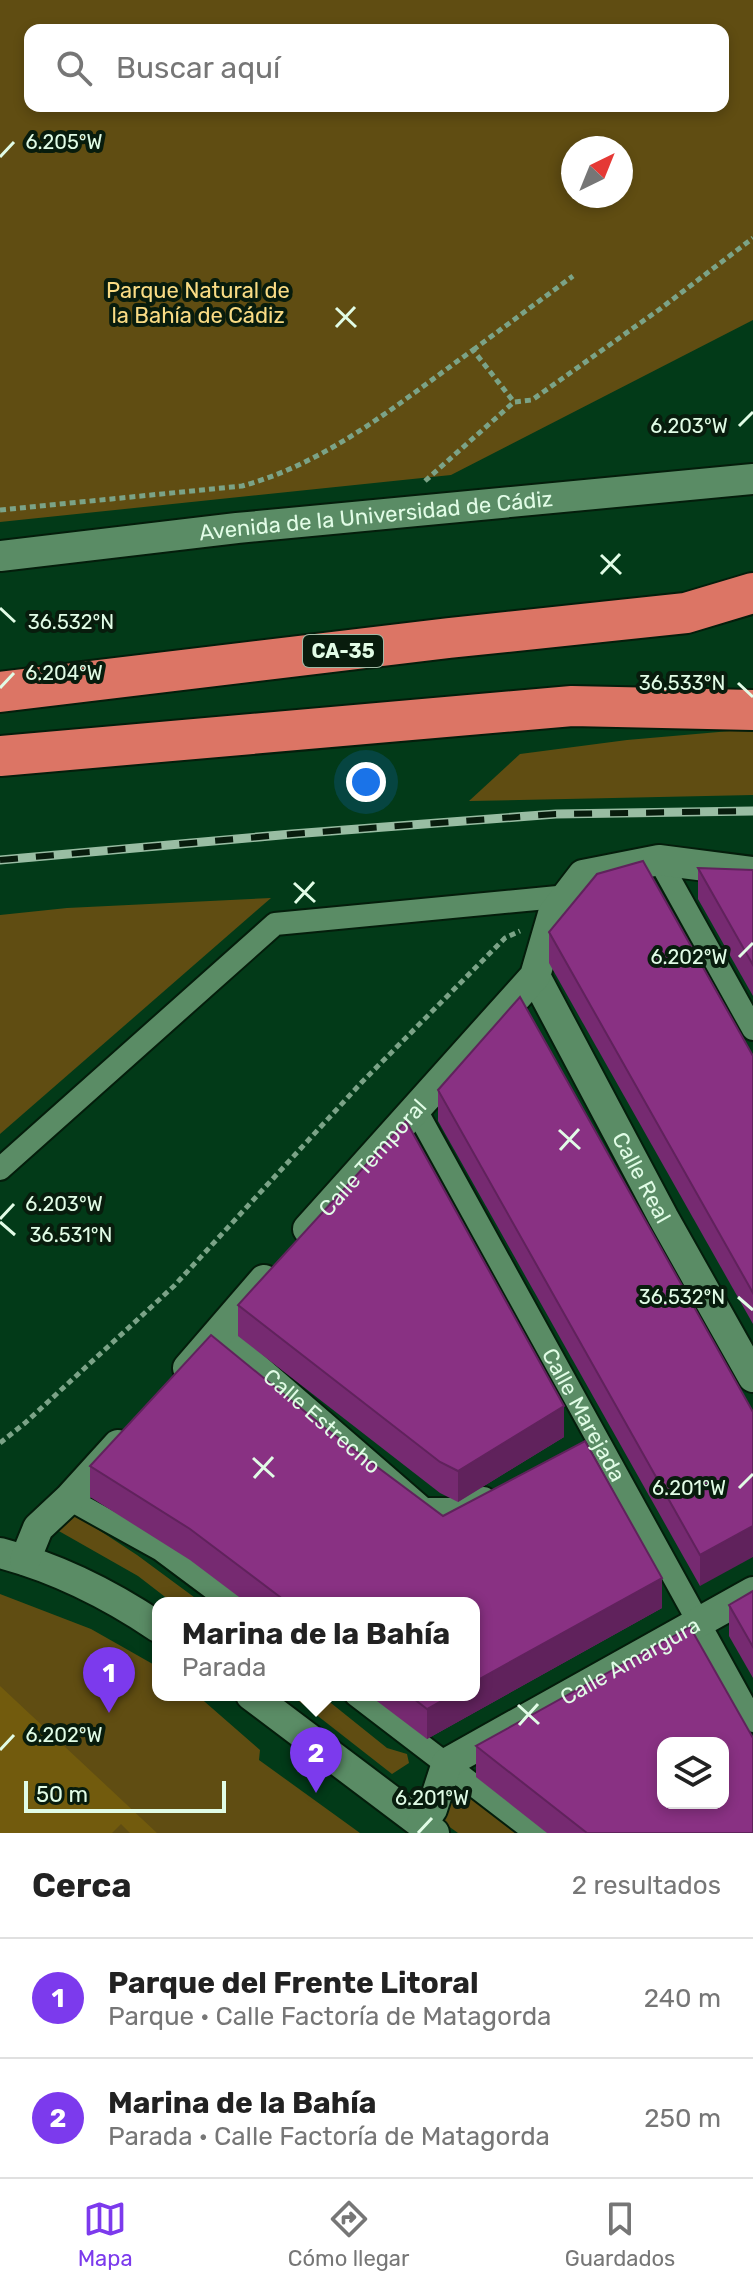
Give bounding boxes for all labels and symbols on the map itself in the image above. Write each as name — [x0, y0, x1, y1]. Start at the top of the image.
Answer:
text: 6.205°W — [25, 130, 103, 154]
north arrow — [561, 136, 633, 208]
park label: Parque Natural de la Bahía de Cádiz — [106, 277, 290, 329]
text: 6.203°W — [650, 414, 728, 438]
street label: Avenida de la Universidad de Cádiz — [197, 485, 554, 546]
text: 36.532°N — [28, 610, 114, 634]
road number: CA-35 — [303, 635, 383, 667]
text: 6.204°W — [25, 661, 103, 685]
text: 36.533°N — [639, 671, 725, 695]
your location — [346, 762, 386, 802]
text: 6.202°W — [650, 945, 728, 969]
street label: Calle Temporal — [312, 1093, 432, 1222]
street label: Calle Real — [607, 1127, 677, 1228]
text: 6.203°W — [25, 1192, 103, 1216]
text: 36.531°N — [30, 1223, 112, 1247]
text: 36.532°N — [639, 1285, 725, 1309]
street label: Calle Marejada — [536, 1343, 632, 1486]
street label: Calle Estrecho — [258, 1362, 387, 1479]
text: 6.201°W — [652, 1476, 726, 1500]
street label: Calle Amargura — [555, 1611, 705, 1711]
pin: 1 — [83, 1647, 135, 1713]
text: 6.202°W — [25, 1723, 103, 1747]
pin: 2 — [290, 1727, 342, 1793]
scale bar — [24, 1777, 226, 1813]
text: 6.201°W — [395, 1786, 469, 1810]

